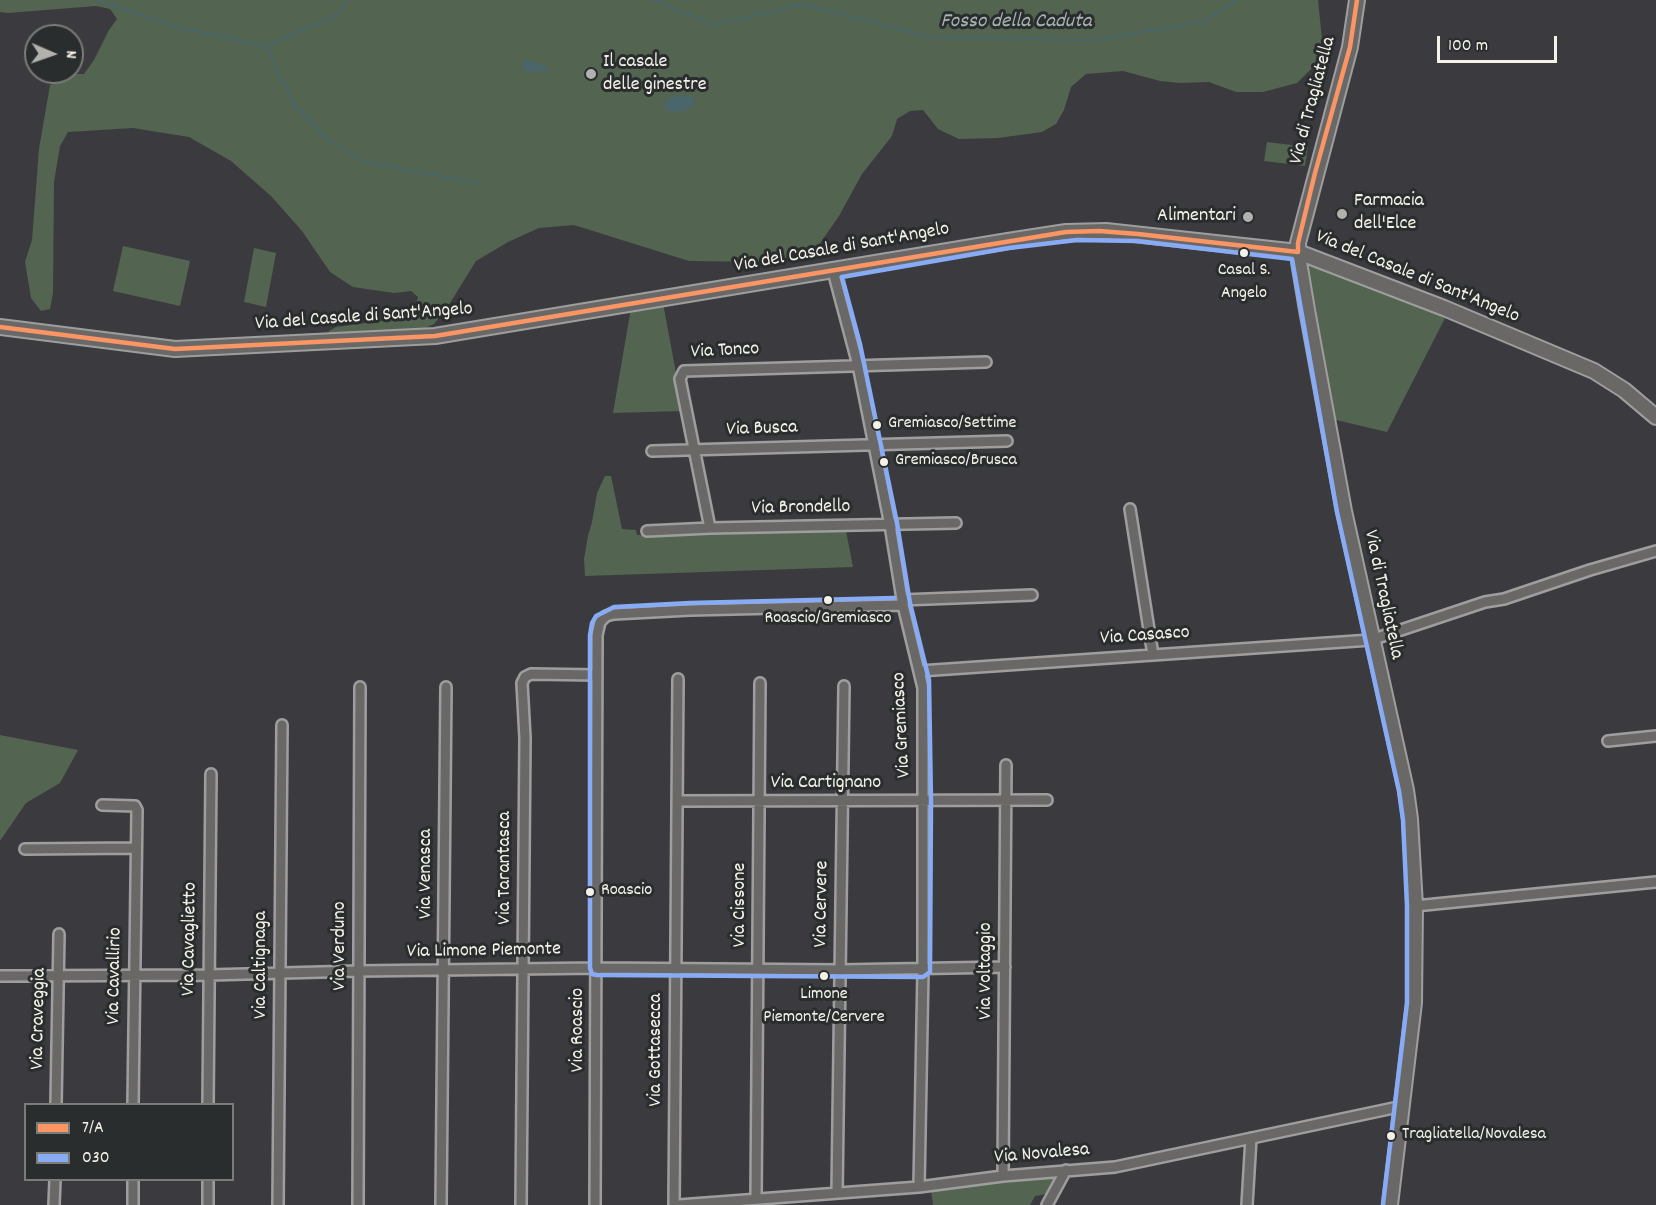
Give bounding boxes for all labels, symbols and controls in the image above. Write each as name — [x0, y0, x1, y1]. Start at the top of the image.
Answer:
water label: Fosso della Caduta — [940, 10, 1092, 36]
north arrow — [24, 24, 84, 84]
scale bar — [1440, 24, 1560, 62]
street label: Via di Tragliatella — [1285, 34, 1343, 168]
text: 100 m — [1448, 34, 1488, 59]
text: N — [59, 50, 82, 59]
place label: Il casale delle ginestre — [603, 51, 707, 98]
marker: Il casale delle ginestre — [584, 67, 598, 81]
place label: Farmacia dell'Elce — [1354, 190, 1424, 237]
place label: Alimentari — [1157, 205, 1236, 229]
marker: Farmacia dell'Elce — [1335, 207, 1349, 221]
marker: Alimentari — [1241, 210, 1255, 224]
street label: Via del Casale di Sant'Angelo — [733, 218, 951, 280]
street label: Via del Casale di Sant'Angelo — [1312, 226, 1522, 330]
marker: Casal S. Angelo — [1238, 247, 1250, 259]
place label: Casal S. Angelo — [1218, 261, 1270, 304]
street label: Via del Casale di Sant'Angelo — [255, 298, 473, 338]
street label: Via Tonco — [690, 338, 760, 366]
place label: Gremiasco/Settime — [888, 414, 1016, 436]
street label: Via Busca — [726, 417, 798, 443]
marker: Gremiasco/Settime — [871, 419, 883, 431]
place label: Gremiasco/Brusca — [895, 451, 1017, 473]
marker: Gremiasco/Brusca — [878, 456, 890, 468]
street label: Via Brondello — [751, 496, 851, 522]
street label: Via di Tragliatella — [1357, 528, 1407, 662]
marker: Roascio/Gremiasco — [822, 594, 834, 606]
place label: Roascio/Gremiasco — [764, 609, 892, 631]
street label: Via Casasco — [1099, 622, 1191, 652]
street label: Via Gremiasco — [888, 672, 918, 778]
street label: Via Cartignano — [771, 772, 881, 796]
street label: Via Tarantasca — [494, 811, 518, 925]
street label: Via Venasca — [415, 829, 439, 919]
street label: Via Cervere — [810, 860, 836, 948]
street label: Via Cissone — [729, 863, 753, 947]
place label: Roascio — [601, 881, 652, 903]
street label: Via Cavaglietto — [178, 882, 204, 996]
marker: Roascio — [584, 886, 596, 898]
street label: Via Verduno — [329, 901, 353, 991]
street label: Via Caltignaga — [250, 911, 274, 1019]
street label: Via Voltaggio — [975, 922, 999, 1020]
street label: Via Cavallirio — [103, 927, 129, 1025]
street label: Via Limone Piemonte — [407, 939, 561, 965]
street label: Via Craveggia — [27, 968, 53, 1070]
marker: Limone Piemonte/Cervere — [818, 970, 830, 982]
place label: Limone Piemonte/Cervere — [763, 985, 885, 1028]
street label: Via Roascio — [567, 988, 591, 1072]
street label: Via Gottasecca — [645, 993, 669, 1107]
legend — [24, 1103, 234, 1181]
text: 7/A — [82, 1116, 104, 1141]
place label: Tragliatella/Novalesa — [1402, 1125, 1546, 1147]
marker: Tragliatella/Novalesa — [1385, 1130, 1397, 1142]
street label: Via Novalesa — [994, 1139, 1090, 1171]
text: 030 — [82, 1146, 110, 1171]

